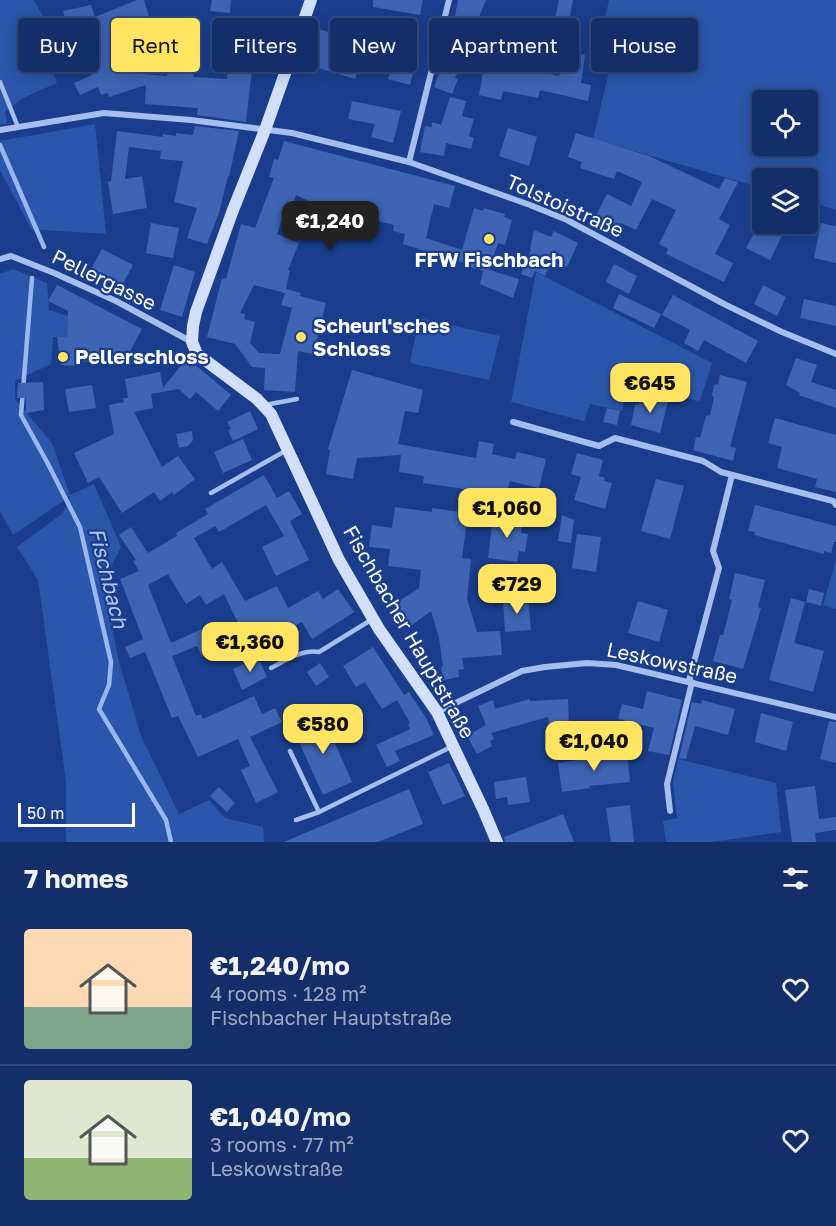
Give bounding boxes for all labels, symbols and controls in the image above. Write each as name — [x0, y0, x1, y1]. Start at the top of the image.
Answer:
chip: Buy — [18, 18, 99, 72]
chip: Rent — [111, 18, 200, 72]
chip: Filters — [212, 18, 318, 72]
chip: New — [330, 18, 417, 72]
chip: Apartment — [429, 18, 579, 72]
chip: House — [591, 18, 698, 72]
map controls — [752, 90, 818, 234]
button: locate — [752, 90, 818, 156]
button: layers — [752, 168, 818, 234]
street label: Tolstoistraße — [503, 169, 628, 242]
pin: €1,240 — [281, 201, 379, 252]
text: €1,240 — [296, 208, 364, 232]
marker: FFW Fischbach — [482, 232, 496, 246]
street label: Pellergasse — [49, 244, 160, 315]
place label: FFW Fischbach — [415, 247, 563, 271]
place label: Scheurl'sches Schloss — [313, 313, 450, 360]
marker: Scheurl'sches Schloss — [294, 330, 308, 344]
place label: Pellerschloss — [75, 344, 209, 368]
marker: Pellerschloss — [56, 350, 70, 364]
pin: €645 — [614, 363, 686, 414]
text: €645 — [624, 370, 676, 394]
pin: €1,060 — [458, 488, 556, 539]
text: €1,060 — [472, 495, 542, 519]
street label: Fischbacher Hauptstraße — [339, 521, 481, 742]
water label: Fischbach — [84, 525, 134, 632]
pin: €729 — [481, 564, 553, 615]
text: €729 — [492, 571, 542, 595]
pin: €1,360 — [201, 622, 299, 673]
text: €1,360 — [216, 629, 284, 653]
street label: Leskowstraße — [605, 636, 740, 688]
pin: €580 — [287, 704, 359, 755]
text: €580 — [297, 711, 349, 735]
pin: €1,040 — [545, 721, 643, 772]
text: €1,040 — [559, 728, 629, 752]
scale bar — [18, 800, 135, 828]
text: 50 m — [27, 803, 64, 823]
icon: filters — [779, 862, 812, 895]
text: 7 homes — [24, 863, 129, 894]
text: €1,240/mo — [210, 950, 350, 981]
icon: home — [72, 953, 144, 1025]
icon: heart — [779, 973, 812, 1006]
text: 4 rooms · 128 m² — [210, 981, 367, 1005]
text: Fischbacher Hauptstraße — [210, 1005, 452, 1029]
text: €1,040/mo — [210, 1101, 351, 1132]
icon: home — [72, 1104, 144, 1176]
icon: heart — [779, 1124, 812, 1157]
text: 3 rooms · 77 m² — [210, 1132, 354, 1156]
text: Leskowstraße — [210, 1156, 343, 1180]

